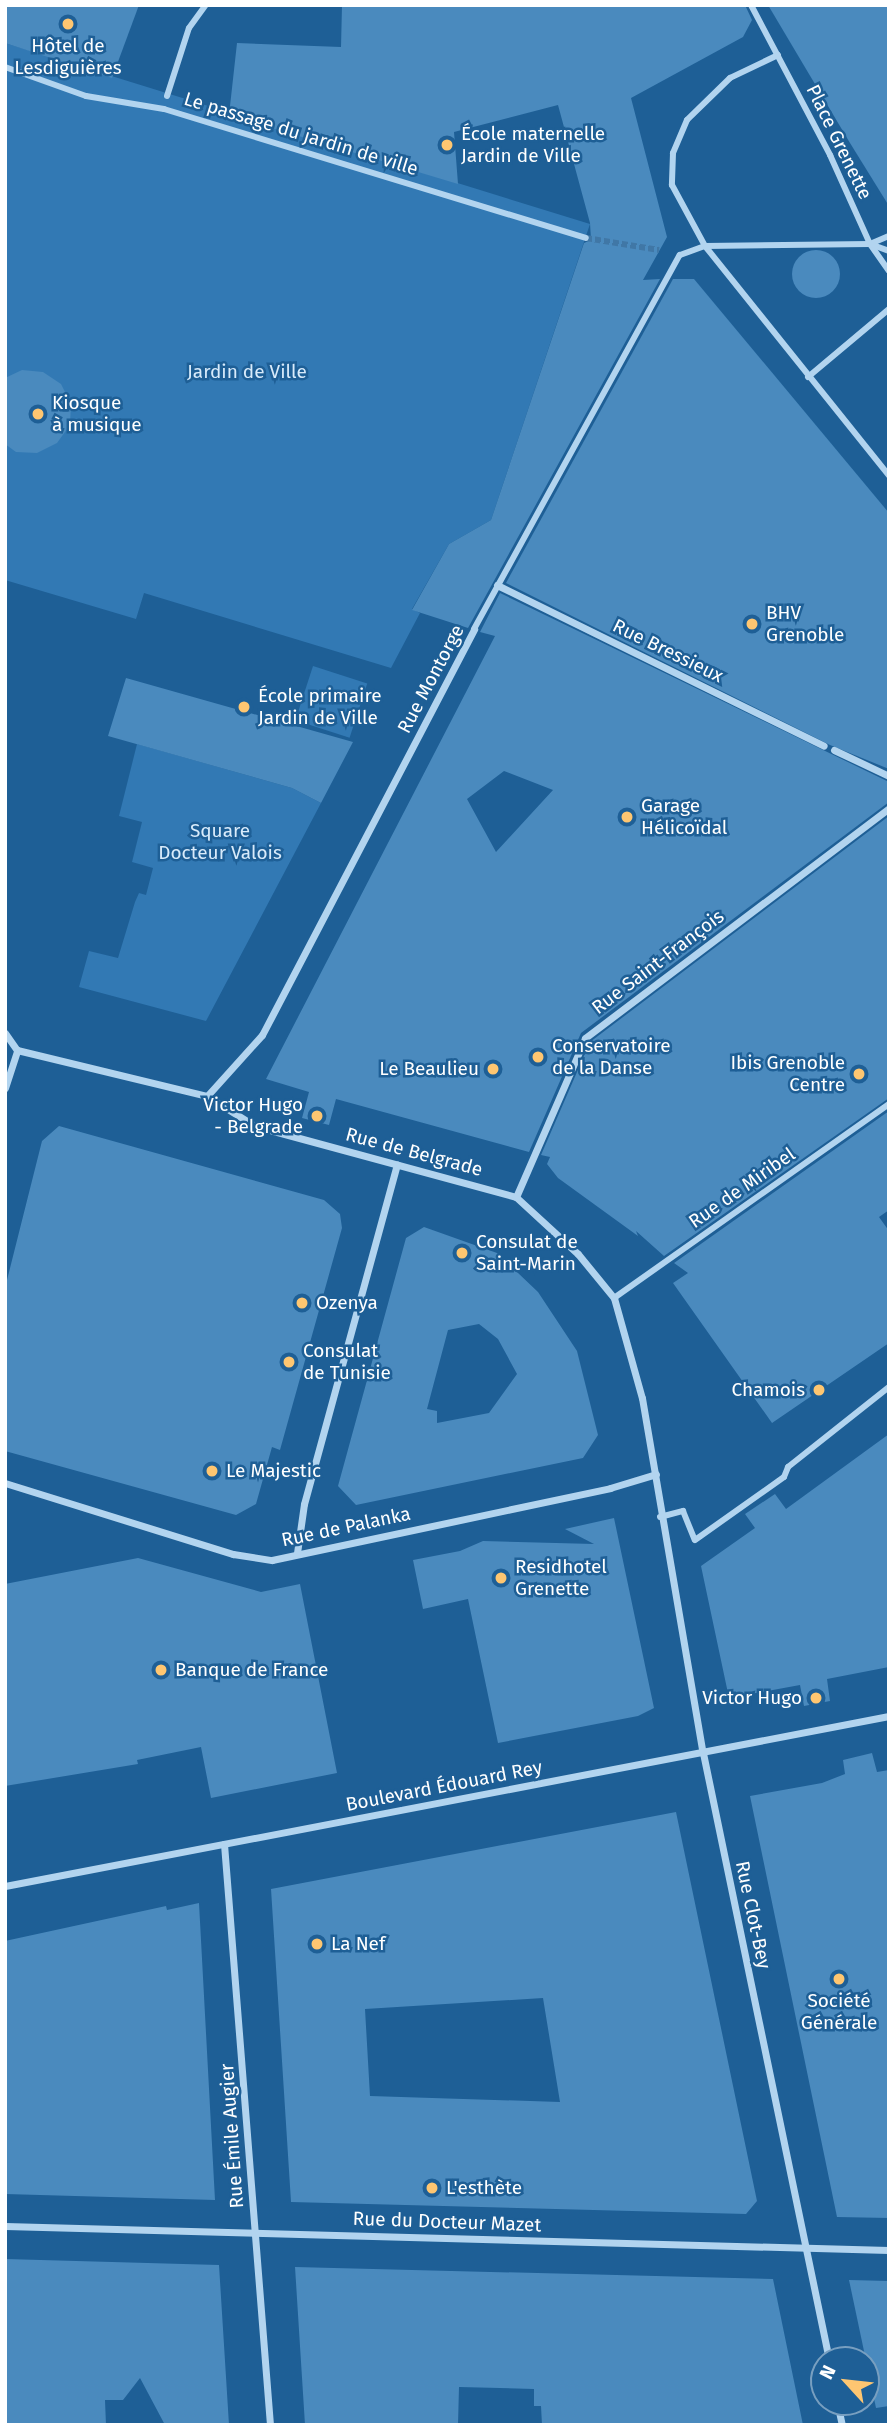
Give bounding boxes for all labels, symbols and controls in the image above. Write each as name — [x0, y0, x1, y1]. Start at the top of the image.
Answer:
marker: Hôtel de Lesdiguières — [60, 16, 76, 32]
place label: Hôtel de Lesdiguières — [14, 35, 122, 79]
street label: Place Grenette — [801, 81, 877, 203]
street label: Le passage du jardin de ville — [181, 87, 421, 181]
place label: École maternelle Jardin de Ville — [461, 123, 605, 167]
marker: École maternelle Jardin de Ville — [439, 137, 455, 153]
park label: Jardin de Ville — [187, 361, 307, 383]
place label: Kiosque à musique — [52, 392, 142, 436]
marker: Kiosque à musique — [30, 406, 46, 422]
place label: BHV Grenoble — [766, 602, 844, 646]
street label: Rue Bressieux — [609, 614, 727, 688]
marker: BHV Grenoble — [744, 616, 760, 632]
street label: Rue Montorge — [393, 621, 469, 737]
place label: École primaire Jardin de Ville — [258, 685, 382, 729]
marker: École primaire Jardin de Ville — [236, 699, 252, 715]
place label: Garage Hélicoïdal — [641, 795, 727, 839]
marker: Garage Hélicoïdal — [619, 809, 635, 825]
park label: Square Docteur Valois — [158, 820, 282, 864]
street label: Rue Saint-François — [587, 905, 729, 1019]
place label: Conservatoire de la Danse — [552, 1035, 671, 1079]
marker: Conservatoire de la Danse — [530, 1049, 546, 1065]
place label: Ibis Grenoble Centre — [730, 1052, 845, 1096]
place label: Le Beaulieu — [379, 1058, 479, 1080]
marker: Le Beaulieu — [485, 1061, 501, 1077]
marker: Ibis Grenoble Centre — [851, 1066, 867, 1082]
place label: Victor Hugo - Belgrade — [203, 1094, 303, 1138]
marker: Victor Hugo - Belgrade — [309, 1108, 325, 1124]
street label: Rue de Belgrade — [343, 1123, 485, 1181]
street label: Rue de Miribel — [684, 1143, 800, 1233]
place label: Consulat de Saint-Marin — [476, 1231, 578, 1275]
marker: Consulat de Saint-Marin — [454, 1245, 470, 1261]
place label: Ozenya — [316, 1292, 378, 1314]
marker: Ozenya — [294, 1295, 310, 1311]
place label: Consulat de Tunisie — [303, 1340, 391, 1384]
marker: Consulat de Tunisie — [281, 1354, 297, 1370]
place label: Chamois — [731, 1379, 805, 1401]
marker: Chamois — [811, 1382, 827, 1398]
place label: Le Majestic — [226, 1460, 321, 1482]
marker: Le Majestic — [204, 1463, 220, 1479]
street label: Rue de Palanka — [279, 1502, 413, 1552]
place label: Residhotel Grenette — [515, 1556, 607, 1600]
marker: Residhotel Grenette — [493, 1570, 509, 1586]
place label: Banque de France — [175, 1659, 328, 1681]
marker: Banque de France — [153, 1662, 169, 1678]
place label: Victor Hugo — [702, 1687, 802, 1709]
marker: Victor Hugo — [808, 1690, 824, 1706]
street label: Boulevard Édouard Rey — [344, 1756, 544, 1816]
street label: Rue Clot-Bey — [730, 1859, 776, 1971]
place label: La Nef — [331, 1933, 385, 1955]
marker: La Nef — [309, 1936, 325, 1952]
marker: Société Générale — [831, 1971, 847, 1987]
place label: Société Générale — [801, 1990, 877, 2034]
street label: Rue Émile Augier — [216, 2063, 248, 2209]
place label: L'esthète — [446, 2177, 522, 2199]
marker: L'esthète — [424, 2180, 440, 2196]
street label: Rue du Docteur Mazet — [352, 2207, 542, 2237]
north arrow — [810, 2346, 880, 2416]
text: N — [815, 2361, 841, 2383]

